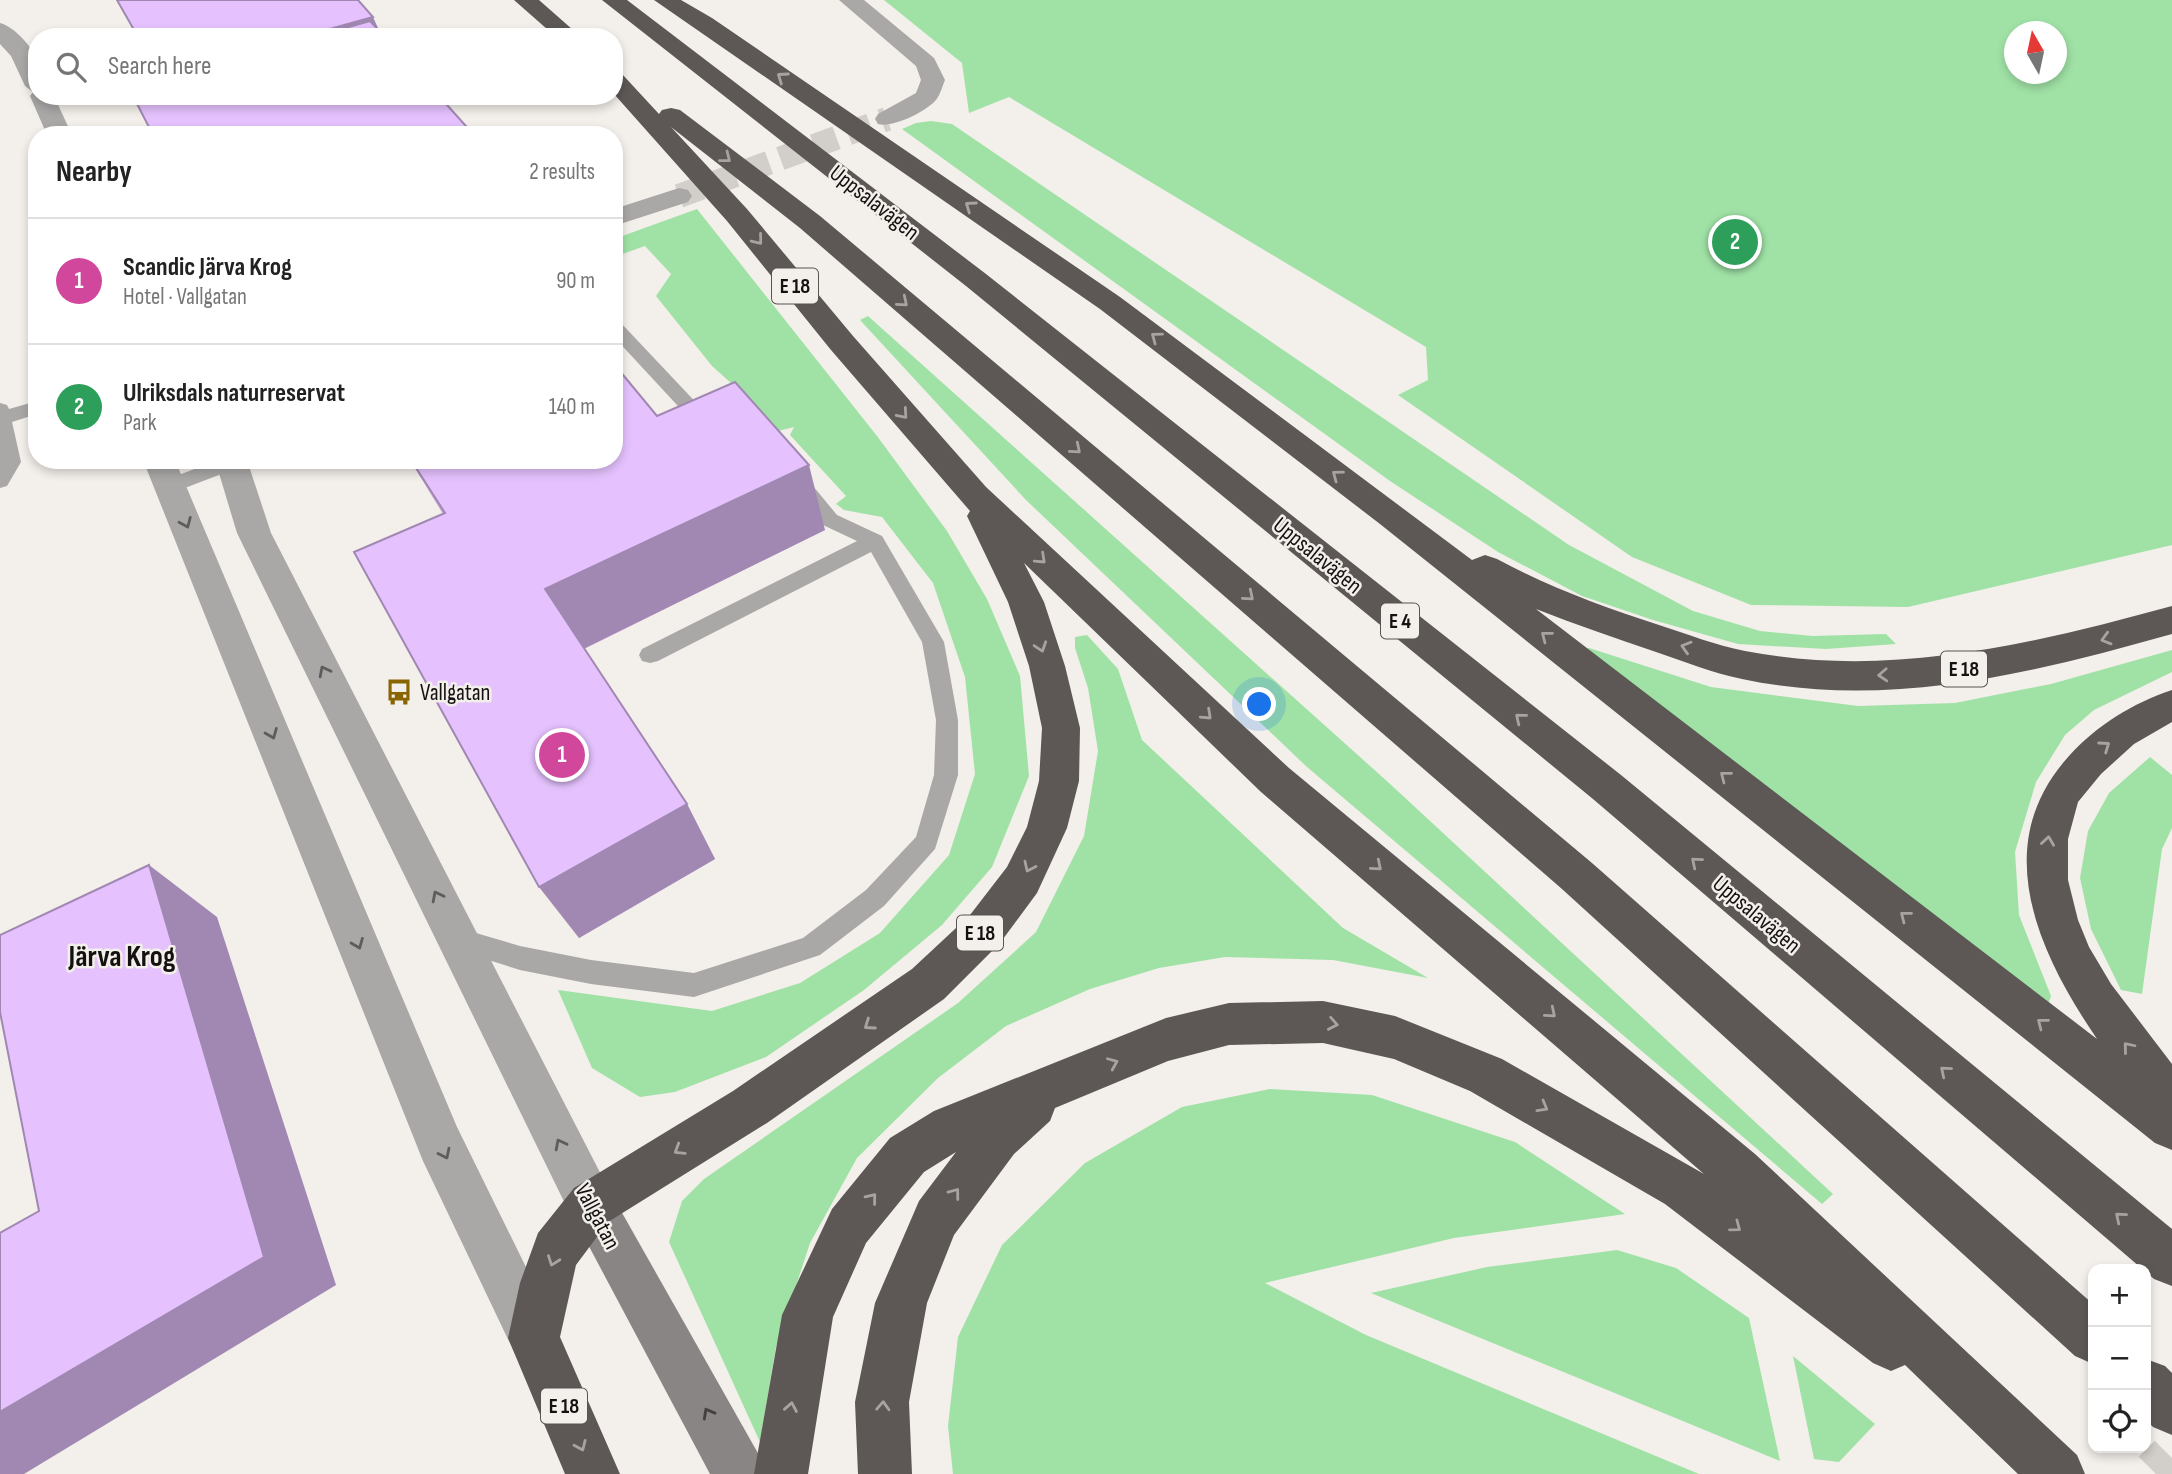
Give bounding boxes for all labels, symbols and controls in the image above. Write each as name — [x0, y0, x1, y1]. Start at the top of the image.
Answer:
north arrow — [2004, 21, 2067, 84]
search box — [28, 28, 623, 105]
icon: search — [52, 48, 90, 86]
text: Search here — [108, 51, 211, 82]
one-way arrow — [777, 72, 790, 85]
one-way arrow — [719, 150, 731, 162]
text: Nearby — [56, 154, 132, 190]
text: 2 results — [529, 158, 595, 186]
street label: Uppsalavägen — [824, 159, 925, 246]
one-way arrow — [965, 202, 978, 214]
pin: 2 — [1712, 216, 1758, 268]
one-way arrow — [749, 232, 762, 244]
text: Scandic Järva Krog — [123, 252, 292, 283]
text: 1 — [74, 267, 84, 295]
text: 90 m — [556, 267, 595, 295]
road number: E 18 — [772, 268, 818, 304]
text: Hotel · Vallgatan — [123, 283, 247, 311]
one-way arrow — [895, 293, 908, 306]
one-way arrow — [1151, 333, 1163, 346]
text: Ulriksdals naturreservat — [123, 378, 345, 409]
text: 2 — [74, 393, 84, 421]
text: 140 m — [549, 393, 595, 421]
one-way arrow — [895, 406, 908, 419]
text: Park — [123, 409, 157, 437]
one-way arrow — [1068, 441, 1081, 453]
one-way arrow — [1332, 470, 1345, 483]
street label: Uppsalavägen — [1267, 512, 1367, 600]
one-way arrow — [177, 516, 191, 528]
one-way arrow — [1033, 551, 1046, 564]
one-way arrow — [1242, 588, 1254, 601]
road number: E 4 — [1381, 604, 1419, 638]
one-way arrow — [2101, 630, 2113, 645]
one-way arrow — [1541, 632, 1554, 645]
one-way arrow — [1033, 641, 1047, 653]
one-way arrow — [1681, 641, 1693, 655]
road number: E 18 — [1941, 652, 1987, 686]
one-way arrow — [318, 666, 332, 678]
one-way arrow — [1877, 668, 1888, 683]
bus stop icon: Vallgatan — [384, 677, 414, 707]
place label: Vallgatan — [420, 679, 490, 707]
your location — [1242, 687, 1276, 721]
one-way arrow — [1199, 707, 1212, 720]
one-way arrow — [1516, 713, 1528, 726]
one-way arrow — [264, 726, 278, 739]
pin: 1 — [539, 729, 585, 781]
one-way arrow — [2097, 742, 2110, 754]
one-way arrow — [1721, 771, 1733, 784]
one-way arrow — [2040, 835, 2055, 847]
one-way arrow — [1369, 858, 1382, 870]
one-way arrow — [1691, 858, 1704, 870]
one-way arrow — [1023, 859, 1037, 872]
street label: Uppsalavägen — [1707, 870, 1806, 960]
one-way arrow — [432, 891, 446, 903]
one-way arrow — [1900, 911, 1912, 924]
road number: E 18 — [957, 916, 1003, 950]
one-way arrow — [350, 937, 364, 950]
district label: Järva Krog — [68, 939, 176, 975]
one-way arrow — [1543, 1005, 1556, 1017]
one-way arrow — [1327, 1016, 1339, 1031]
one-way arrow — [863, 1017, 876, 1030]
one-way arrow — [2037, 1019, 2049, 1032]
one-way arrow — [2124, 1043, 2136, 1056]
one-way arrow — [1106, 1057, 1118, 1071]
one-way arrow — [1941, 1067, 1954, 1079]
one-way arrow — [1536, 1099, 1549, 1112]
one-way arrow — [555, 1139, 569, 1151]
one-way arrow — [674, 1142, 687, 1155]
one-way arrow — [437, 1147, 451, 1159]
street label: Vallgatan — [568, 1179, 626, 1254]
one-way arrow — [946, 1189, 959, 1201]
one-way arrow — [864, 1193, 876, 1206]
one-way arrow — [2115, 1213, 2127, 1226]
one-way arrow — [1728, 1219, 1741, 1232]
one-way arrow — [547, 1255, 561, 1267]
map controls — [2088, 1264, 2151, 1453]
button: + — [2088, 1264, 2151, 1327]
button: − — [2088, 1327, 2151, 1390]
road number: E 18 — [541, 1388, 587, 1424]
button: locate — [2088, 1390, 2151, 1453]
one-way arrow — [875, 1400, 890, 1411]
one-way arrow — [783, 1401, 798, 1412]
one-way arrow — [703, 1408, 716, 1421]
one-way arrow — [573, 1438, 587, 1451]

